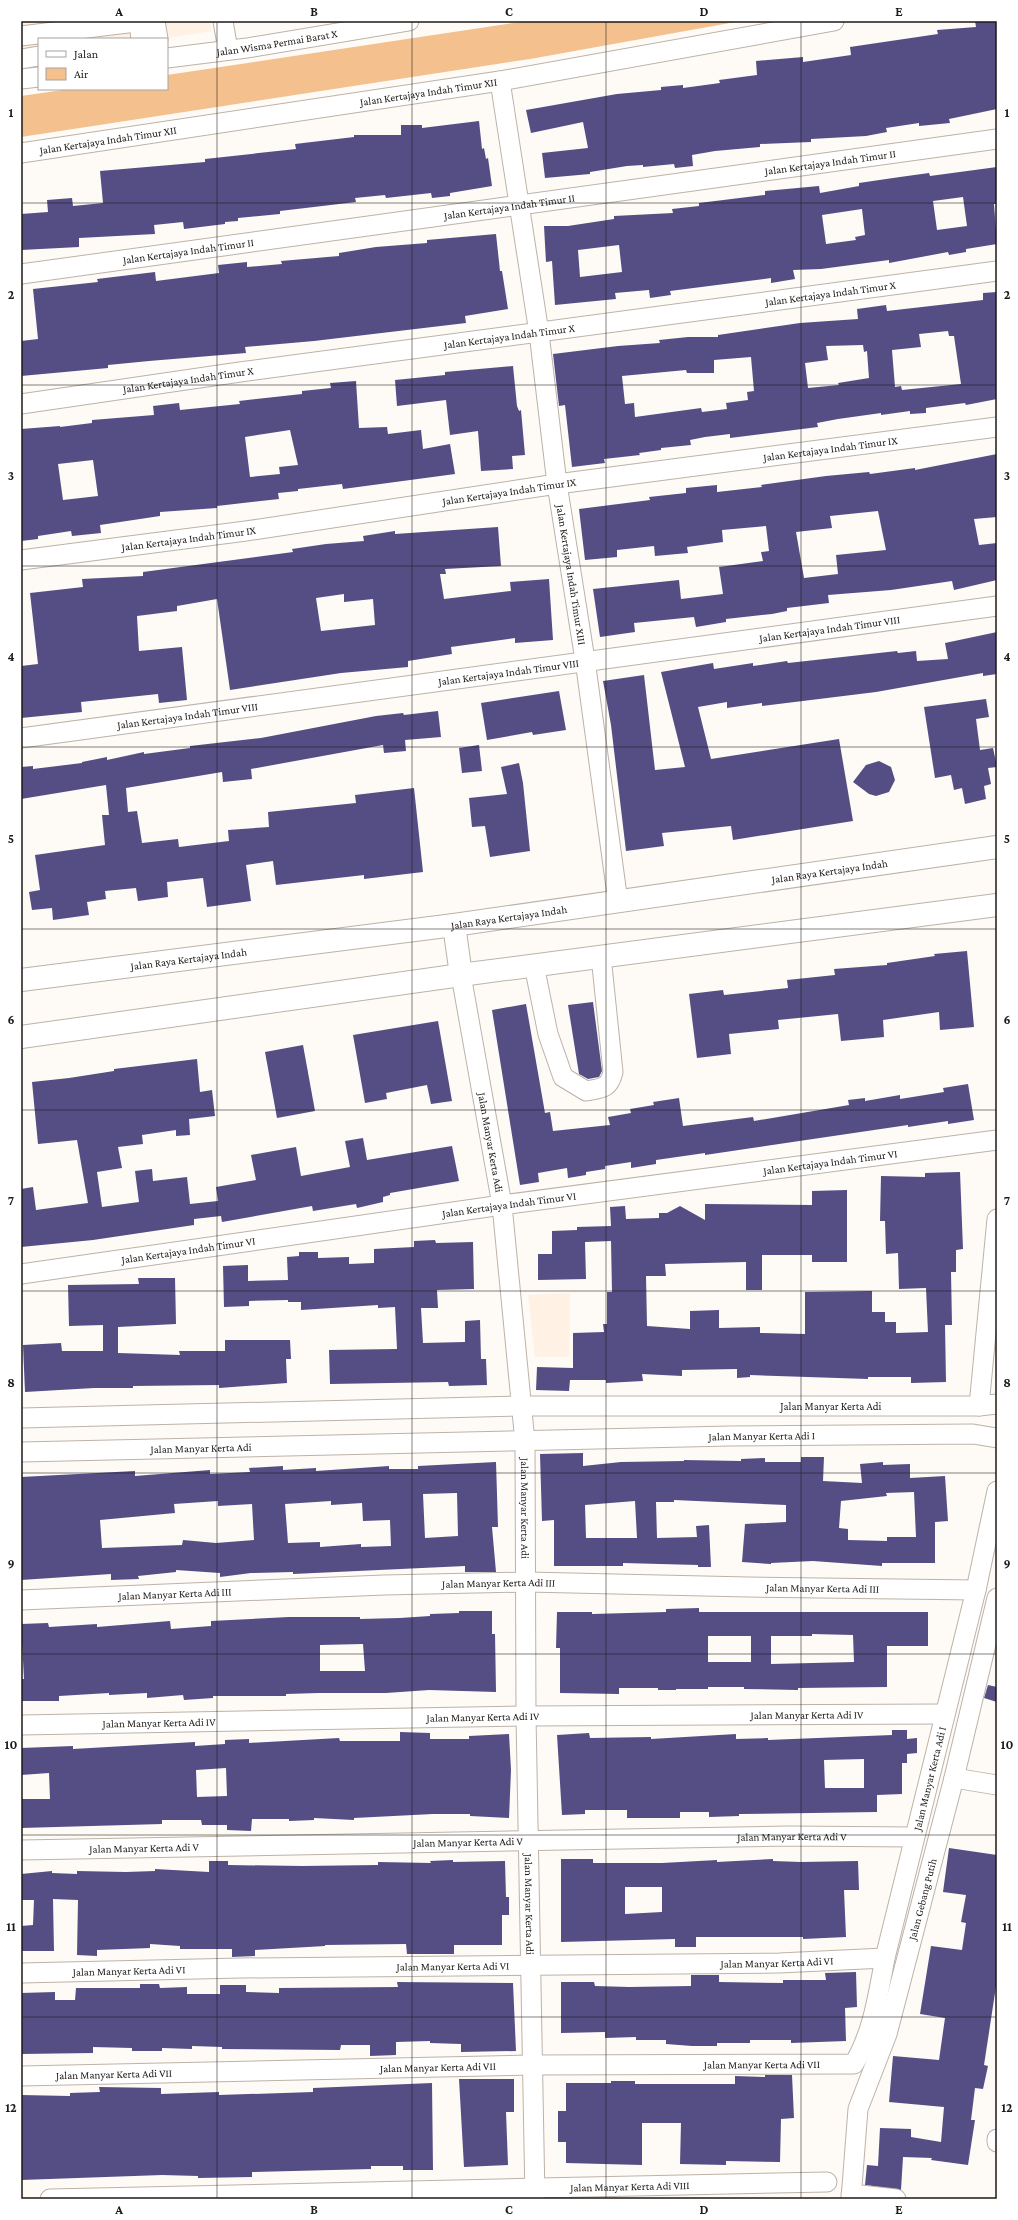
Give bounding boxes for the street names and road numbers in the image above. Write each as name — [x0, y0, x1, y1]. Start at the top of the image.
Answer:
street label: Jalan Wisma Permai Barat X — [215, 27, 339, 59]
street label: Jalan Kertajaya Indah Timur XII — [358, 76, 498, 109]
street label: Jalan Kertajaya Indah Timur XII — [38, 124, 177, 157]
street label: Jalan Kertajaya Indah Timur II — [763, 147, 897, 178]
street label: Jalan Kertajaya Indah Timur II — [442, 191, 576, 223]
street label: Jalan Kertajaya Indah Timur II — [121, 236, 255, 267]
street label: Jalan Kertajaya Indah Timur X — [763, 278, 897, 309]
street label: Jalan Kertajaya Indah Timur X — [442, 321, 576, 352]
street label: Jalan Kertajaya Indah Timur X — [121, 364, 255, 396]
street label: Jalan Kertajaya Indah Timur IX — [762, 434, 899, 464]
street label: Jalan Kertajaya Indah Timur IX — [440, 475, 578, 508]
street label: Jalan Kertajaya Indah Timur XIII — [553, 503, 589, 646]
street label: Jalan Kertajaya Indah Timur IX — [120, 524, 257, 554]
street label: Jalan Kertajaya Indah Timur VIII — [758, 613, 901, 645]
street label: Jalan Kertajaya Indah Timur VIII — [436, 657, 580, 689]
street label: Jalan Kertajaya Indah Timur VIII — [115, 700, 259, 732]
street label: Jalan Raya Kertajaya Indah — [770, 857, 889, 886]
street label: Jalan Raya Kertajaya Indah — [449, 903, 568, 932]
street label: Jalan Raya Kertajaya Indah — [129, 945, 248, 973]
street label: Jalan Manyar Kerta Adi — [475, 1091, 506, 1193]
street label: Jalan Kertajaya Indah Timur VI — [761, 1147, 898, 1178]
street label: Jalan Kertajaya Indah Timur VI — [440, 1189, 577, 1221]
street label: Jalan Kertajaya Indah Timur VI — [120, 1234, 256, 1267]
street label: Jalan Manyar Kerta Adi — [779, 1400, 882, 1413]
street label: Jalan Manyar Kerta Adi I — [707, 1429, 815, 1444]
street label: Jalan Manyar Kerta Adi — [149, 1441, 252, 1456]
street label: Jalan Manyar Kerta Adi — [518, 1457, 531, 1559]
street label: Jalan Manyar Kerta Adi III — [441, 1576, 555, 1591]
street label: Jalan Manyar Kerta Adi III — [765, 1581, 879, 1595]
street label: Jalan Manyar Kerta Adi III — [117, 1585, 232, 1603]
street label: Jalan Manyar Kerta Adi IV — [749, 1708, 864, 1722]
street label: Jalan Manyar Kerta Adi IV — [425, 1710, 540, 1725]
street label: Jalan Manyar Kerta Adi IV — [101, 1716, 216, 1731]
street label: Jalan Manyar Kerta Adi I — [911, 1725, 948, 1833]
street label: Jalan Manyar Kerta Adi V — [736, 1830, 847, 1844]
street label: Jalan Manyar Kerta Adi V — [412, 1835, 524, 1850]
street label: Jalan Manyar Kerta Adi V — [88, 1841, 200, 1856]
street label: Jalan Manyar Kerta Adi — [522, 1853, 536, 1955]
street label: Jalan Gebang Putih — [906, 1857, 939, 1943]
street label: Jalan Manyar Kerta Adi VI — [719, 1954, 834, 1971]
street label: Jalan Manyar Kerta Adi VI — [395, 1960, 509, 1974]
street label: Jalan Manyar Kerta Adi VI — [71, 1963, 186, 1979]
street label: Jalan Manyar Kerta Adi VII — [703, 2058, 820, 2071]
street label: Jalan Manyar Kerta Adi VII — [379, 2060, 496, 2075]
street label: Jalan Manyar Kerta Adi VII — [55, 2067, 172, 2082]
street label: Jalan Manyar Kerta Adi VIII — [569, 2179, 690, 2194]

